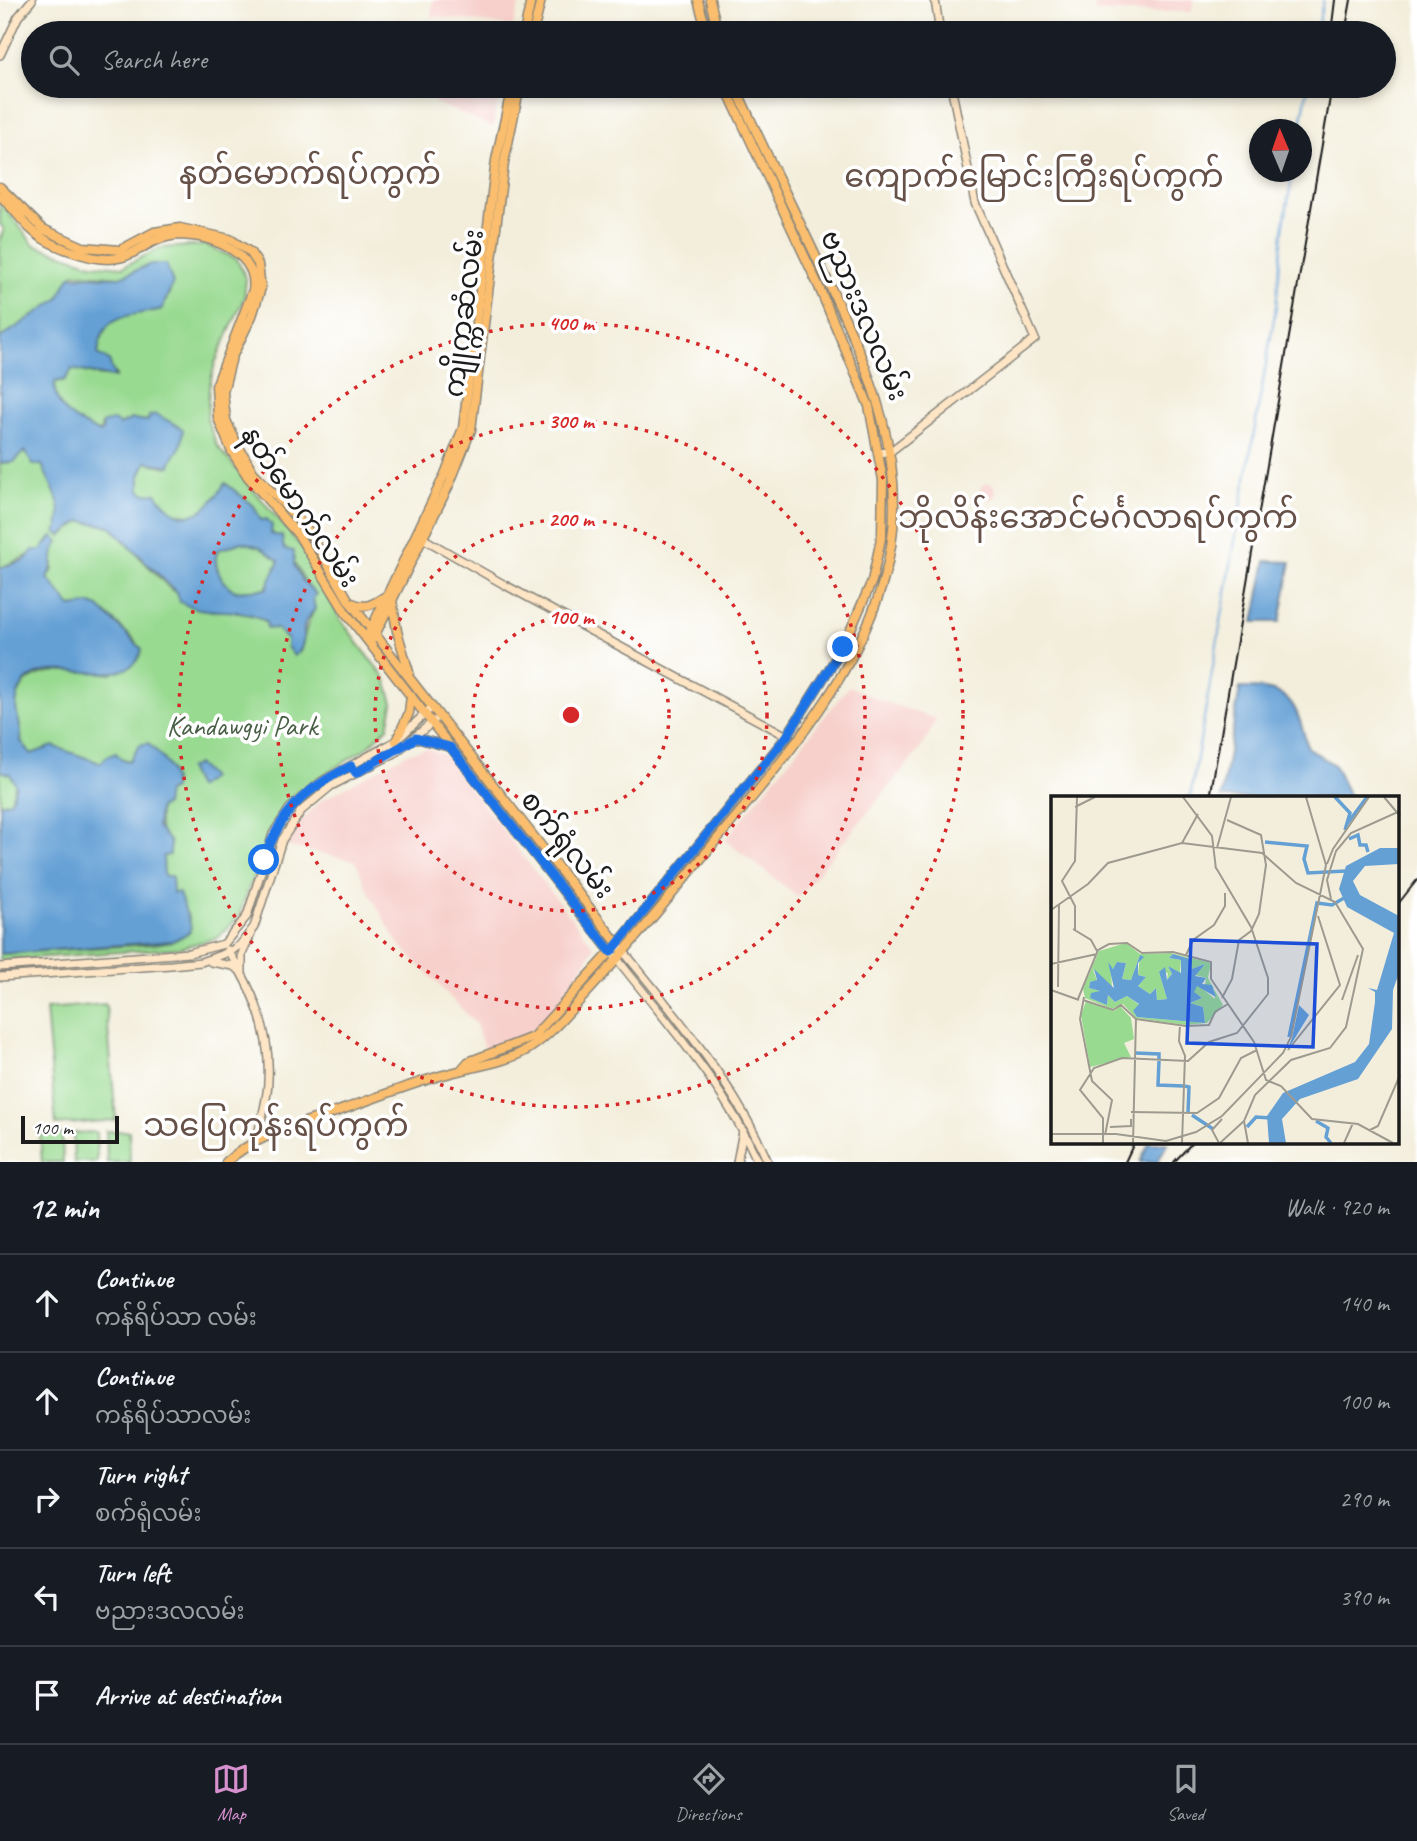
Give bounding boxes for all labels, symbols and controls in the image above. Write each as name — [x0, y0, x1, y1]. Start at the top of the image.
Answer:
search box — [21, 21, 1396, 98]
icon: search — [45, 41, 83, 79]
text: Search here — [101, 43, 207, 76]
north arrow — [1249, 119, 1312, 182]
district label: နတ်မောက်ရပ်ကွက် — [179, 150, 441, 199]
district label: ကျောက်မြောင်းကြီးရပ်ကွက် — [844, 153, 1224, 202]
street label: ဗညားဒလလမ်း — [808, 224, 917, 408]
street label: ကျိုက္ကဆံလမ်း — [435, 227, 496, 400]
text: 400 m — [548, 310, 596, 336]
text: 300 m — [548, 408, 596, 434]
street label: နတ်မောက်လမ်း — [229, 418, 368, 597]
district label: ဘိုလိန်းအောင်မင်္ဂလာရပ်ကွက် — [898, 494, 1298, 543]
text: 200 m — [548, 506, 596, 532]
text: 100 m — [548, 604, 596, 630]
route end — [827, 631, 858, 662]
centre of rings — [559, 703, 583, 727]
park label: Kandawgyi Park — [167, 708, 320, 743]
street label: စက်ရုံလမ်း — [509, 782, 623, 909]
inset map — [1051, 796, 1400, 1144]
route start — [248, 844, 279, 875]
district label: သပြေကုန်းရပ်ကွက် — [143, 1102, 409, 1151]
scale bar — [21, 1113, 119, 1145]
text: 100 m — [32, 1116, 73, 1140]
text: 12 min — [28, 1189, 99, 1227]
text: Walk · 920 m — [1285, 1193, 1389, 1222]
text: Continue — [95, 1262, 173, 1295]
icon: ahead — [28, 1284, 66, 1322]
text: 140 m — [1340, 1289, 1389, 1318]
text: ကန်ရိပ်သာ လမ်း — [95, 1303, 257, 1332]
text: Continue — [95, 1360, 173, 1393]
icon: ahead — [28, 1382, 66, 1420]
text: 100 m — [1340, 1387, 1389, 1416]
text: ကန်ရိပ်သာလမ်း — [95, 1401, 251, 1430]
text: Turn right — [95, 1458, 186, 1491]
icon: right — [28, 1480, 66, 1518]
text: 290 m — [1340, 1485, 1389, 1514]
text: စက်ရုံလမ်း — [95, 1499, 201, 1528]
text: Turn left — [95, 1556, 170, 1589]
icon: left — [28, 1578, 66, 1616]
text: 390 m — [1340, 1583, 1389, 1612]
text: ဗညားဒလလမ်း — [95, 1597, 245, 1626]
icon: arrive — [28, 1676, 66, 1714]
text: Arrive at destination — [95, 1679, 281, 1712]
tab: Map — [212, 1760, 250, 1826]
tab: Directions — [675, 1760, 742, 1826]
tab: Saved — [1167, 1760, 1205, 1826]

